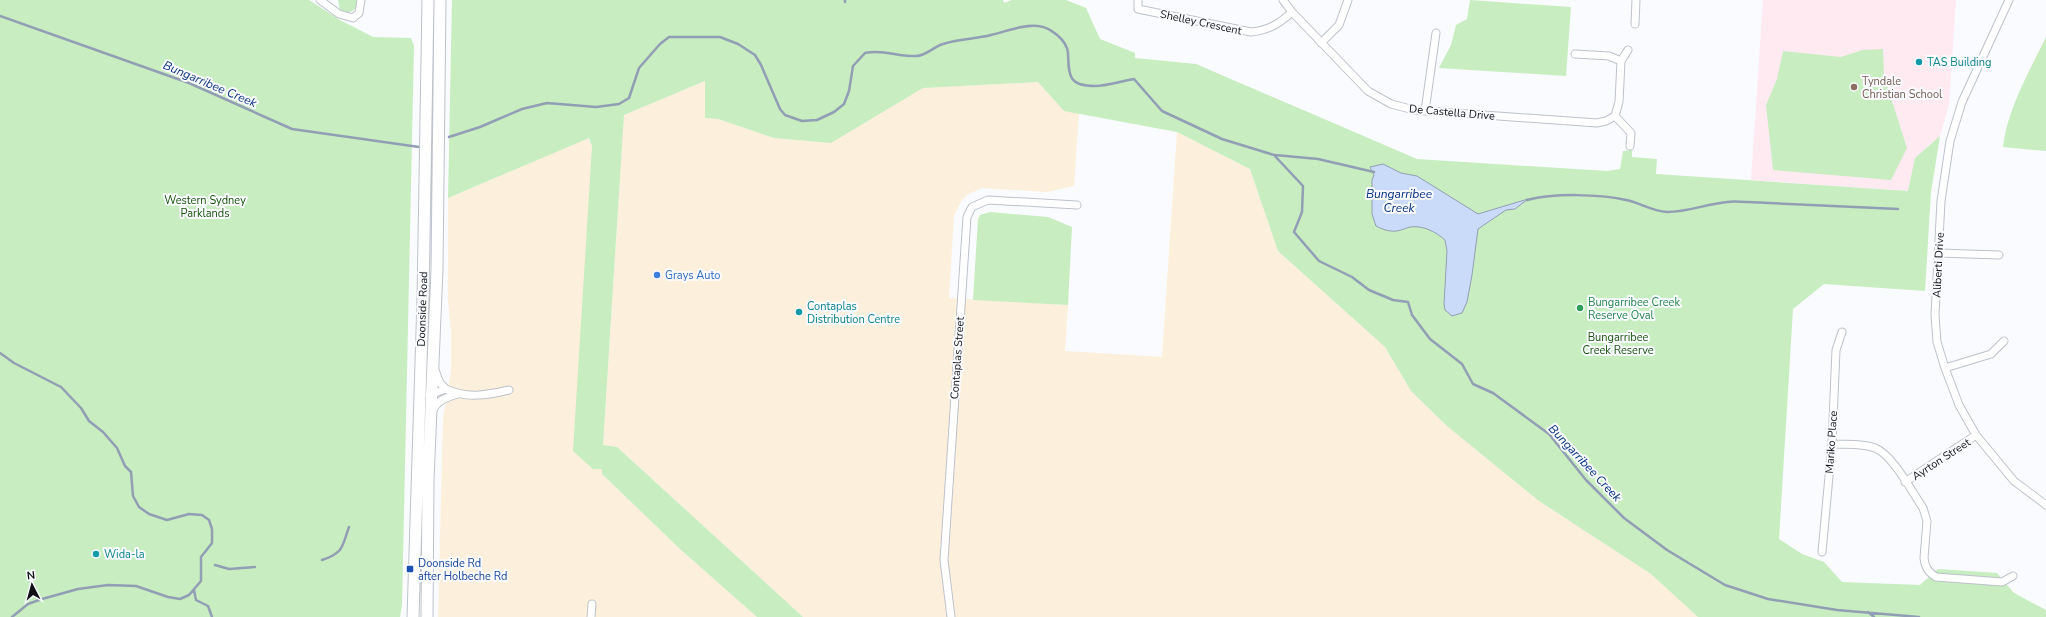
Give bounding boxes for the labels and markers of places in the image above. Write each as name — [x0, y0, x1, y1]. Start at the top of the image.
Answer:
place label: TAS Building — [1927, 55, 1991, 70]
marker: TAS Building — [1914, 57, 1924, 67]
place label: Tyndale Christian School — [1862, 74, 1943, 102]
marker: Tyndale Christian School — [1849, 82, 1859, 92]
place label: Grays Auto — [665, 268, 720, 283]
marker: Grays Auto — [652, 270, 662, 280]
place label: Bungarribee Creek Reserve Oval — [1588, 295, 1680, 323]
place label: Contaplas Distribution Centre — [807, 299, 900, 327]
marker: Bungarribee Creek Reserve Oval — [1575, 303, 1585, 313]
marker: Contaplas Distribution Centre — [794, 307, 804, 317]
place label: Wida-la — [104, 547, 145, 562]
marker: Wida-la — [91, 549, 101, 559]
place label: Doonside Rd after Holbeche Rd — [418, 556, 507, 584]
marker: Doonside Rd after Holbeche Rd — [405, 564, 415, 574]

